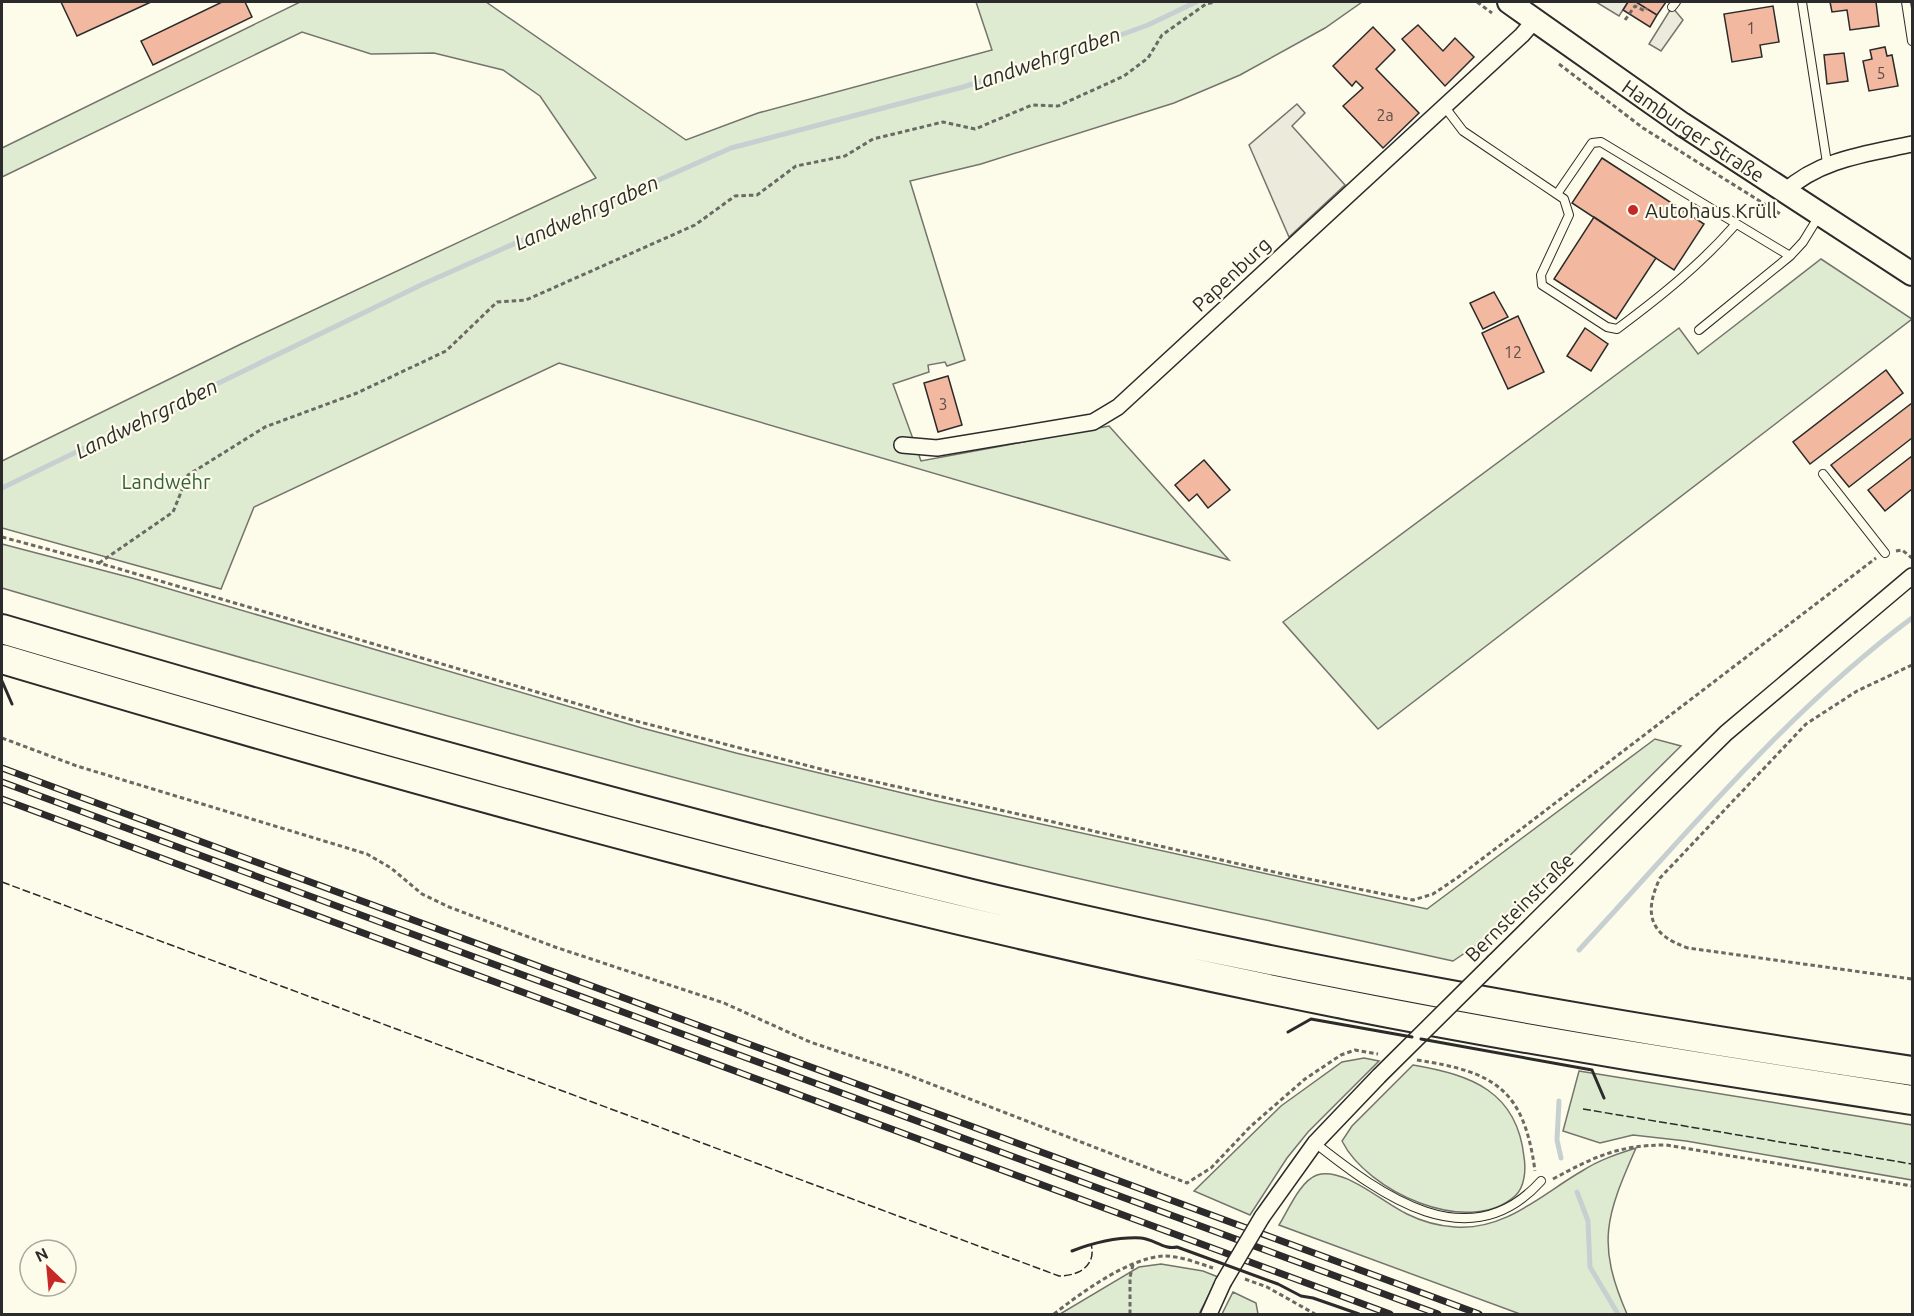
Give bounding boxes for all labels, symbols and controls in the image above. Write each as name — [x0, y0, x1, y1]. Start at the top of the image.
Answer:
house number: 1 — [1746, 19, 1756, 37]
water label: Landwehrgraben — [969, 21, 1123, 95]
house number: 5 — [1876, 64, 1886, 82]
street label: Hamburger Straße — [1618, 74, 1769, 186]
house number: 2a — [1376, 106, 1394, 124]
water label: Landwehrgraben — [510, 169, 662, 255]
place label: Autohaus Krüll — [1645, 199, 1777, 222]
marker: Autohaus Krüll — [1626, 203, 1640, 217]
street label: Papenburg — [1187, 232, 1275, 316]
house number: 12 — [1504, 343, 1522, 361]
water label: Landwehrgraben — [71, 373, 221, 463]
house number: 3 — [938, 395, 948, 413]
park label: Landwehr — [121, 470, 211, 493]
street label: Bernsteinstraße — [1460, 848, 1578, 966]
north arrow — [18, 1238, 78, 1298]
text: N — [32, 1244, 51, 1265]

